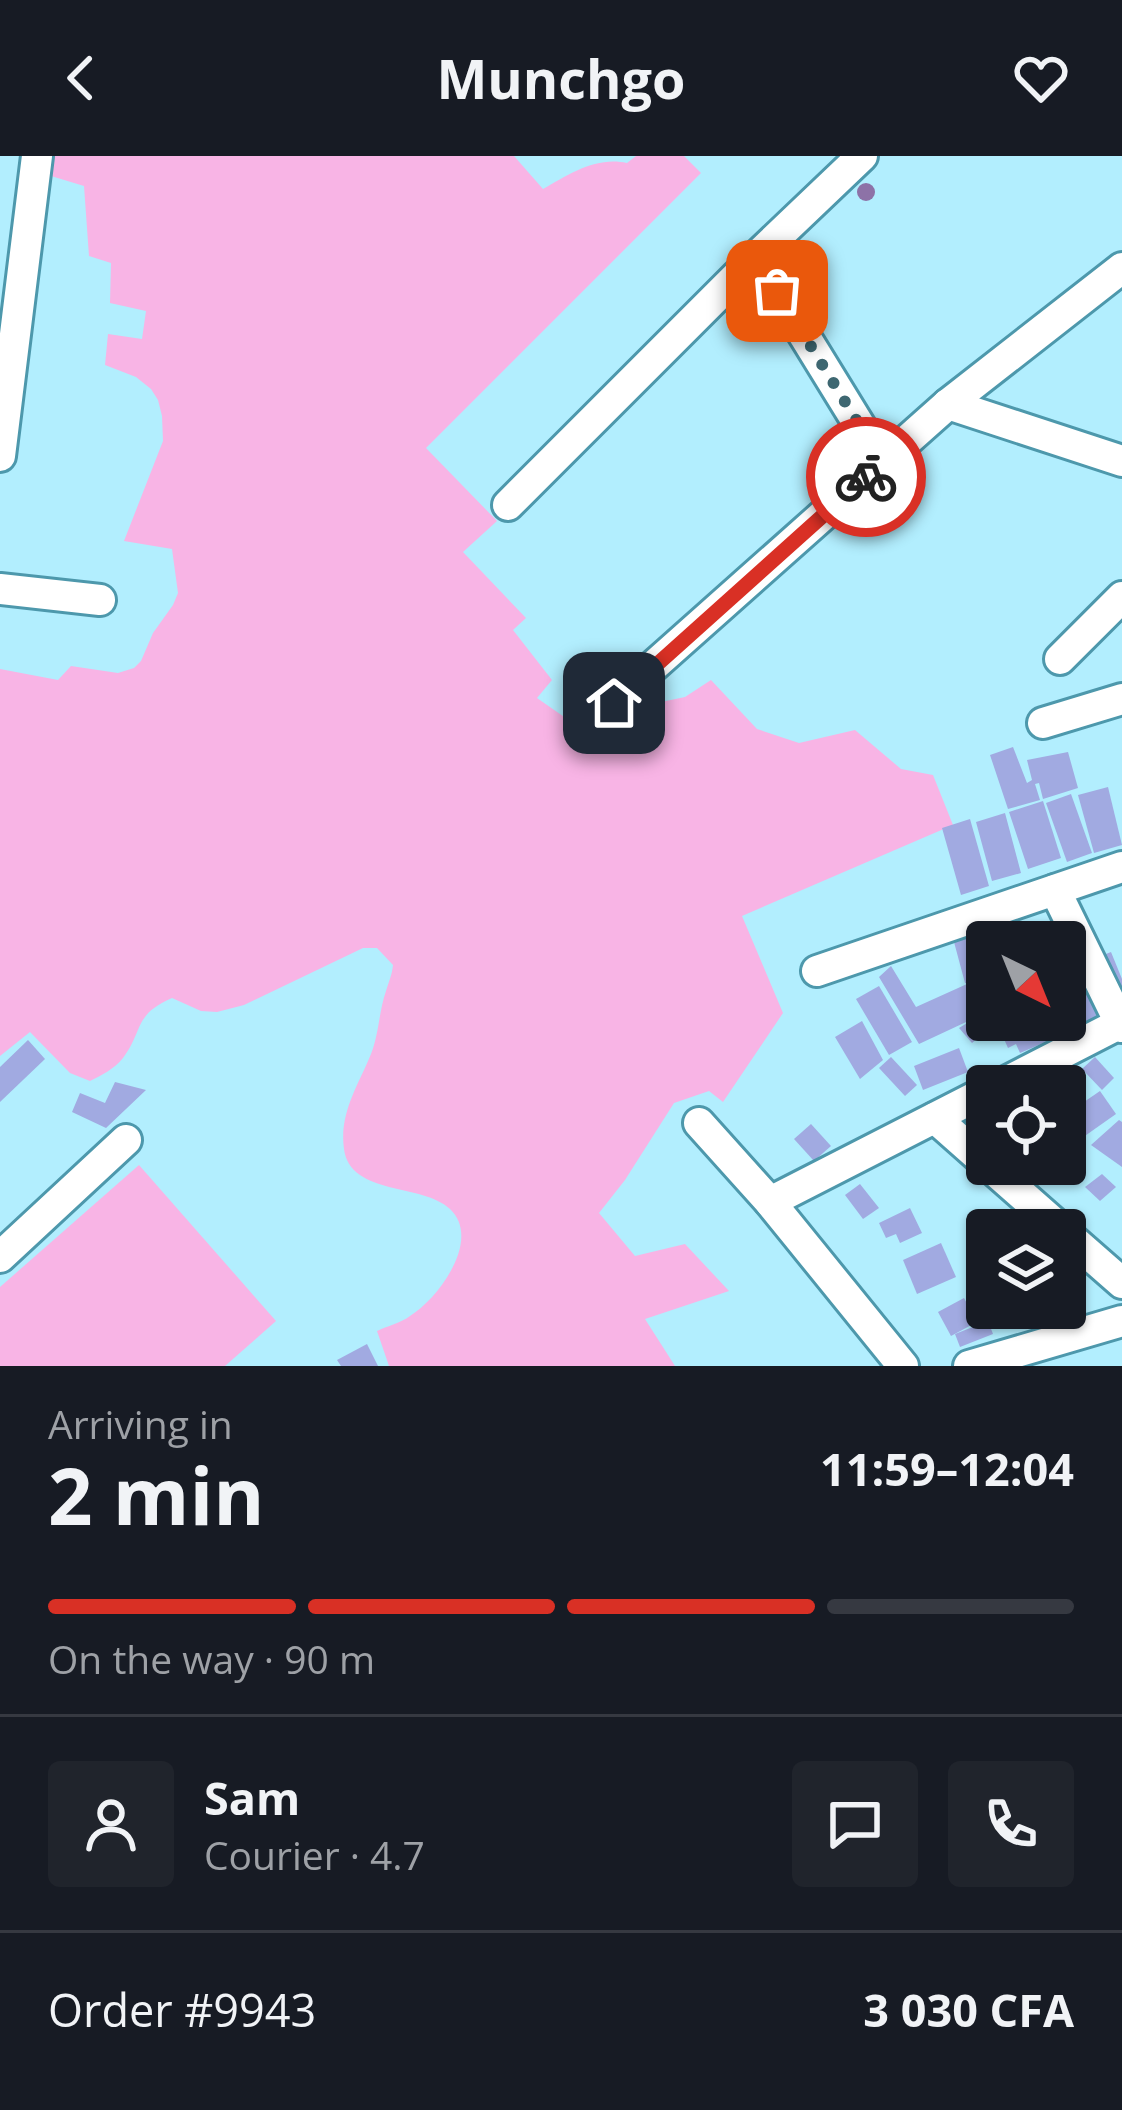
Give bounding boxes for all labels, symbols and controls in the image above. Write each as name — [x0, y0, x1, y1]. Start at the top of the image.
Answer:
text: Munchgo — [436, 41, 686, 115]
icon: back — [48, 45, 114, 111]
icon: heart — [1008, 45, 1074, 111]
pin — [726, 240, 828, 342]
icon: bag — [744, 258, 810, 324]
courier — [806, 417, 926, 537]
icon: bike — [833, 444, 899, 510]
pin — [563, 652, 665, 754]
icon: home — [581, 670, 647, 736]
north arrow — [966, 921, 1086, 1041]
map controls — [966, 921, 1086, 1329]
button: locate — [966, 1065, 1086, 1185]
button: layers — [966, 1209, 1086, 1329]
text: Arriving in — [48, 1397, 233, 1450]
text: 11:59–12:04 — [820, 1438, 1074, 1499]
text: 2 min — [48, 1442, 265, 1548]
text: On the way · 90 m — [48, 1632, 375, 1685]
button: person — [48, 1761, 174, 1887]
button: chat — [792, 1761, 918, 1887]
button: phone — [948, 1761, 1074, 1887]
text: Sam — [204, 1767, 300, 1828]
text: Courier · 4.7 — [204, 1828, 425, 1881]
text: Order #9943 — [48, 1979, 316, 2040]
text: 3 030 CFA — [863, 1979, 1074, 2040]

